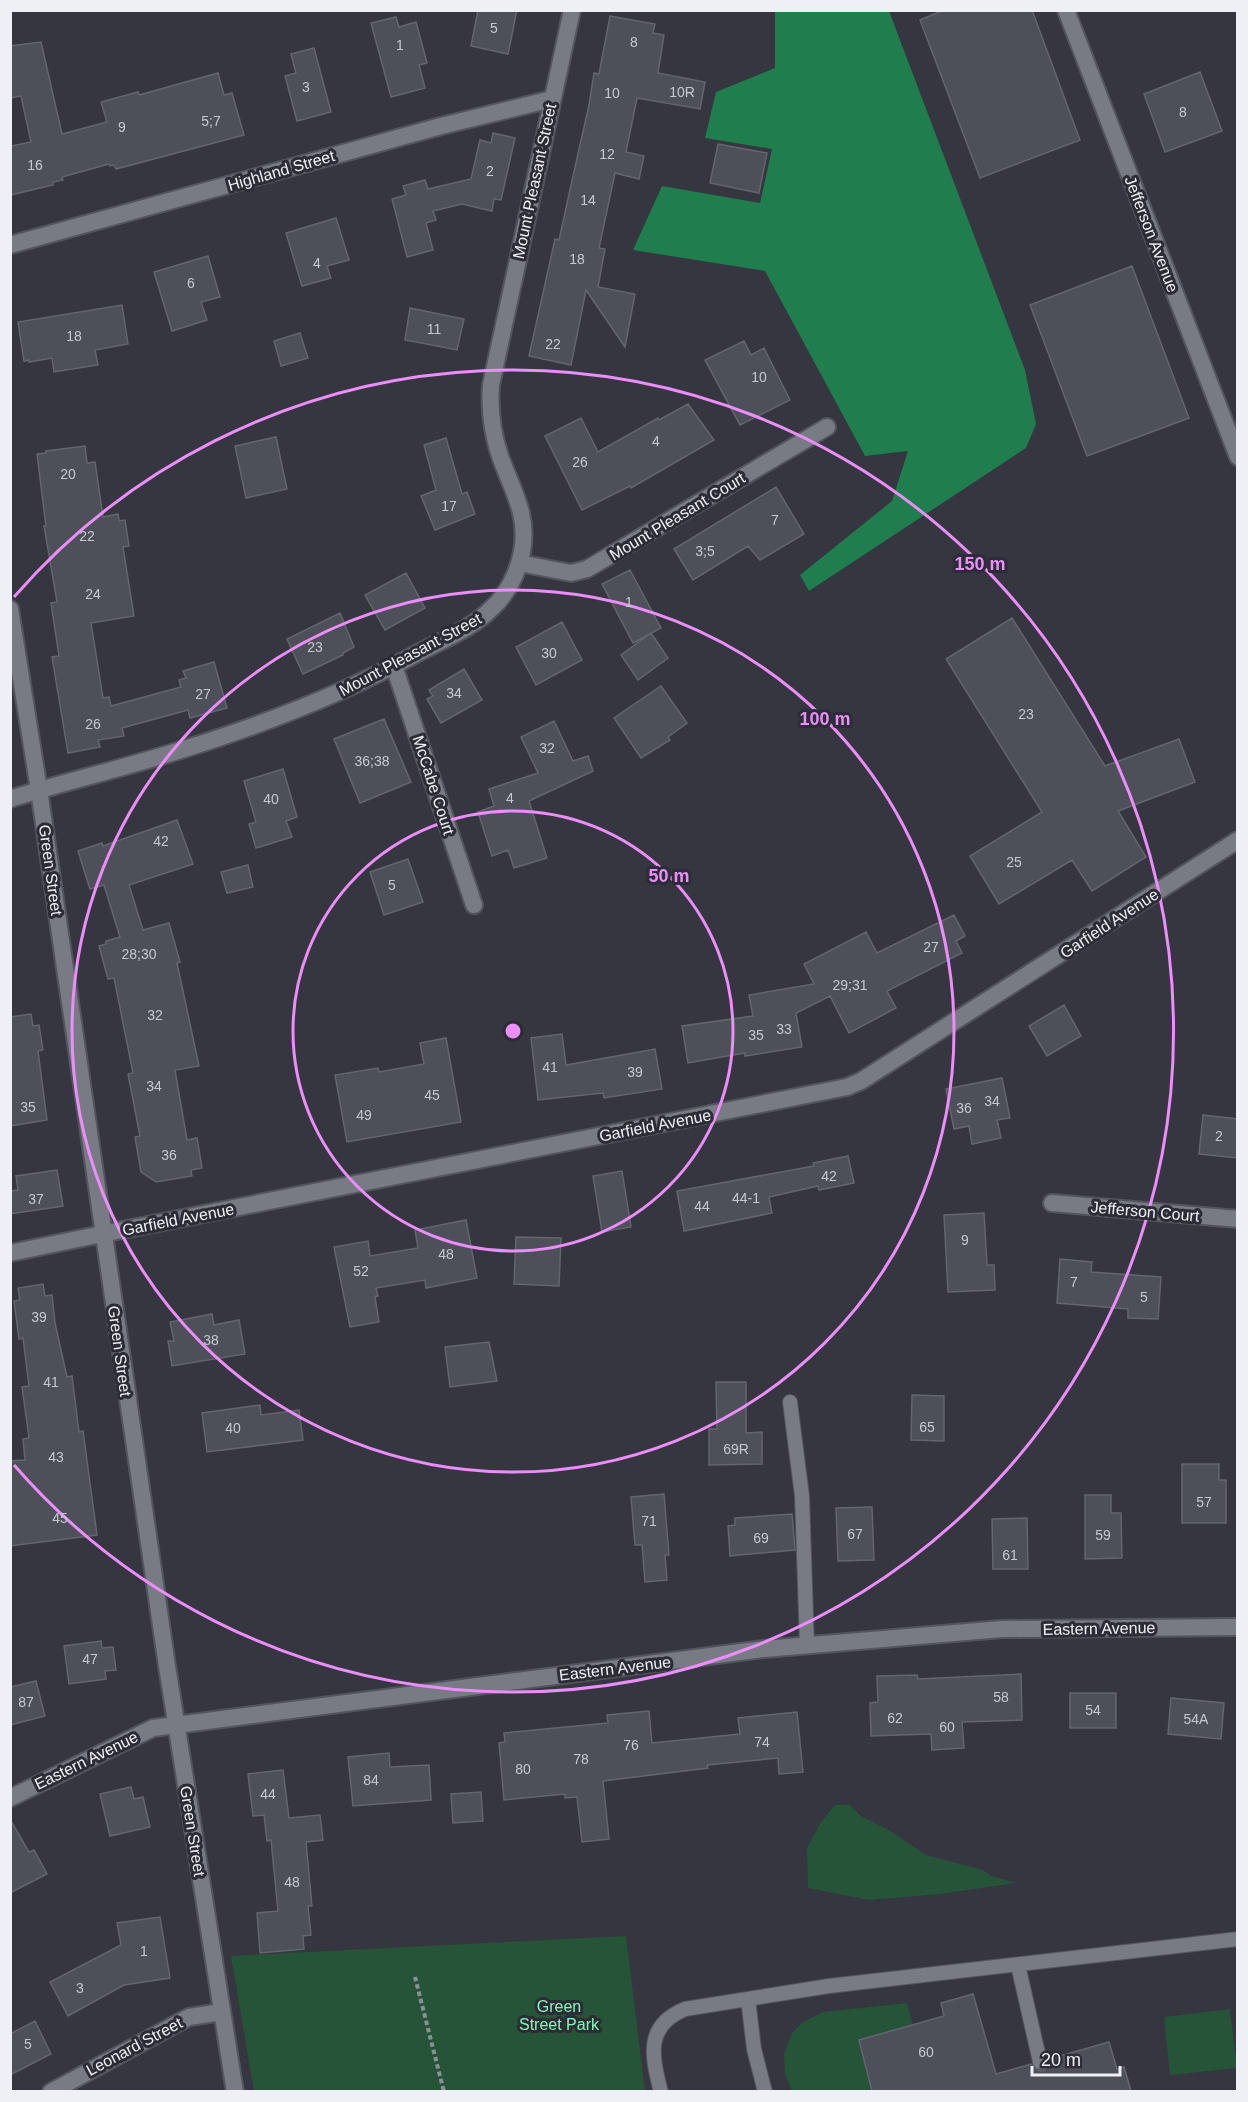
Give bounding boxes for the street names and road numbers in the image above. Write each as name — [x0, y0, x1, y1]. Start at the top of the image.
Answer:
street label: Mount Pleasant Street — [510, 101, 559, 260]
street label: Highland Street — [226, 147, 337, 194]
street label: Jefferson Avenue — [1122, 174, 1182, 295]
street label: Mount Pleasant Court — [607, 469, 748, 564]
street label: Mount Pleasant Street — [336, 610, 485, 699]
street label: McCabe Court — [410, 733, 458, 837]
street label: Green Street — [36, 824, 65, 917]
street label: Garfield Avenue — [1057, 885, 1162, 961]
street label: Garfield Avenue — [598, 1106, 713, 1145]
street label: Jefferson Court — [1090, 1198, 1201, 1225]
street label: Garfield Avenue — [121, 1200, 236, 1239]
street label: Green Street — [105, 1305, 134, 1398]
street label: Eastern Avenue — [1043, 1619, 1156, 1638]
street label: Eastern Avenue — [558, 1653, 672, 1684]
street label: Eastern Avenue — [32, 1728, 141, 1793]
street label: Green Street — [177, 1785, 208, 1878]
street label: Leonard Street — [84, 2014, 185, 2079]

